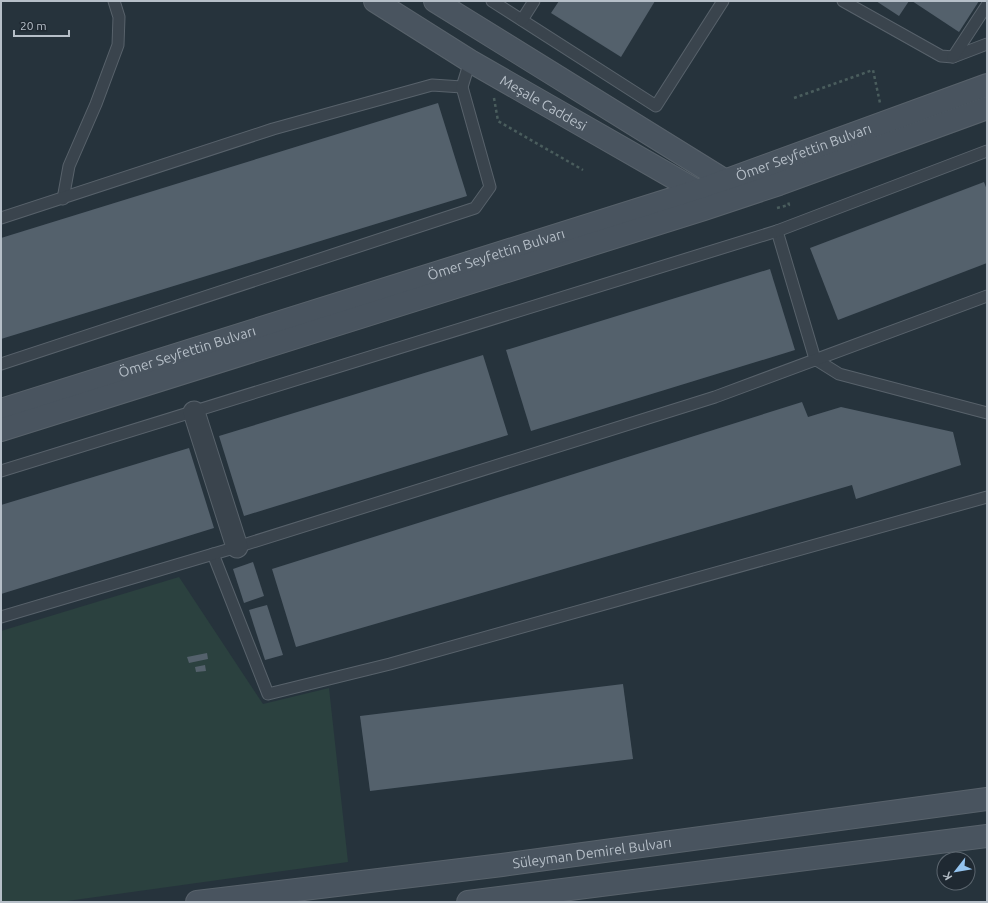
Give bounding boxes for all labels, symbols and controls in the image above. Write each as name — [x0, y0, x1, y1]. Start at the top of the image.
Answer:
scale bar — [14, 12, 69, 38]
text: 20 m — [20, 19, 47, 32]
street label: Meşale Caddesi — [497, 72, 590, 134]
street label: Ömer Seyfettin Bulvarı — [733, 120, 873, 184]
street label: Ömer Seyfettin Bulvarı — [425, 225, 567, 283]
street label: Ömer Seyfettin Bulvarı — [116, 322, 258, 381]
street label: Süleyman Demirel Bulvarı — [511, 834, 672, 871]
north arrow — [936, 851, 976, 891]
text: K — [940, 869, 954, 882]

